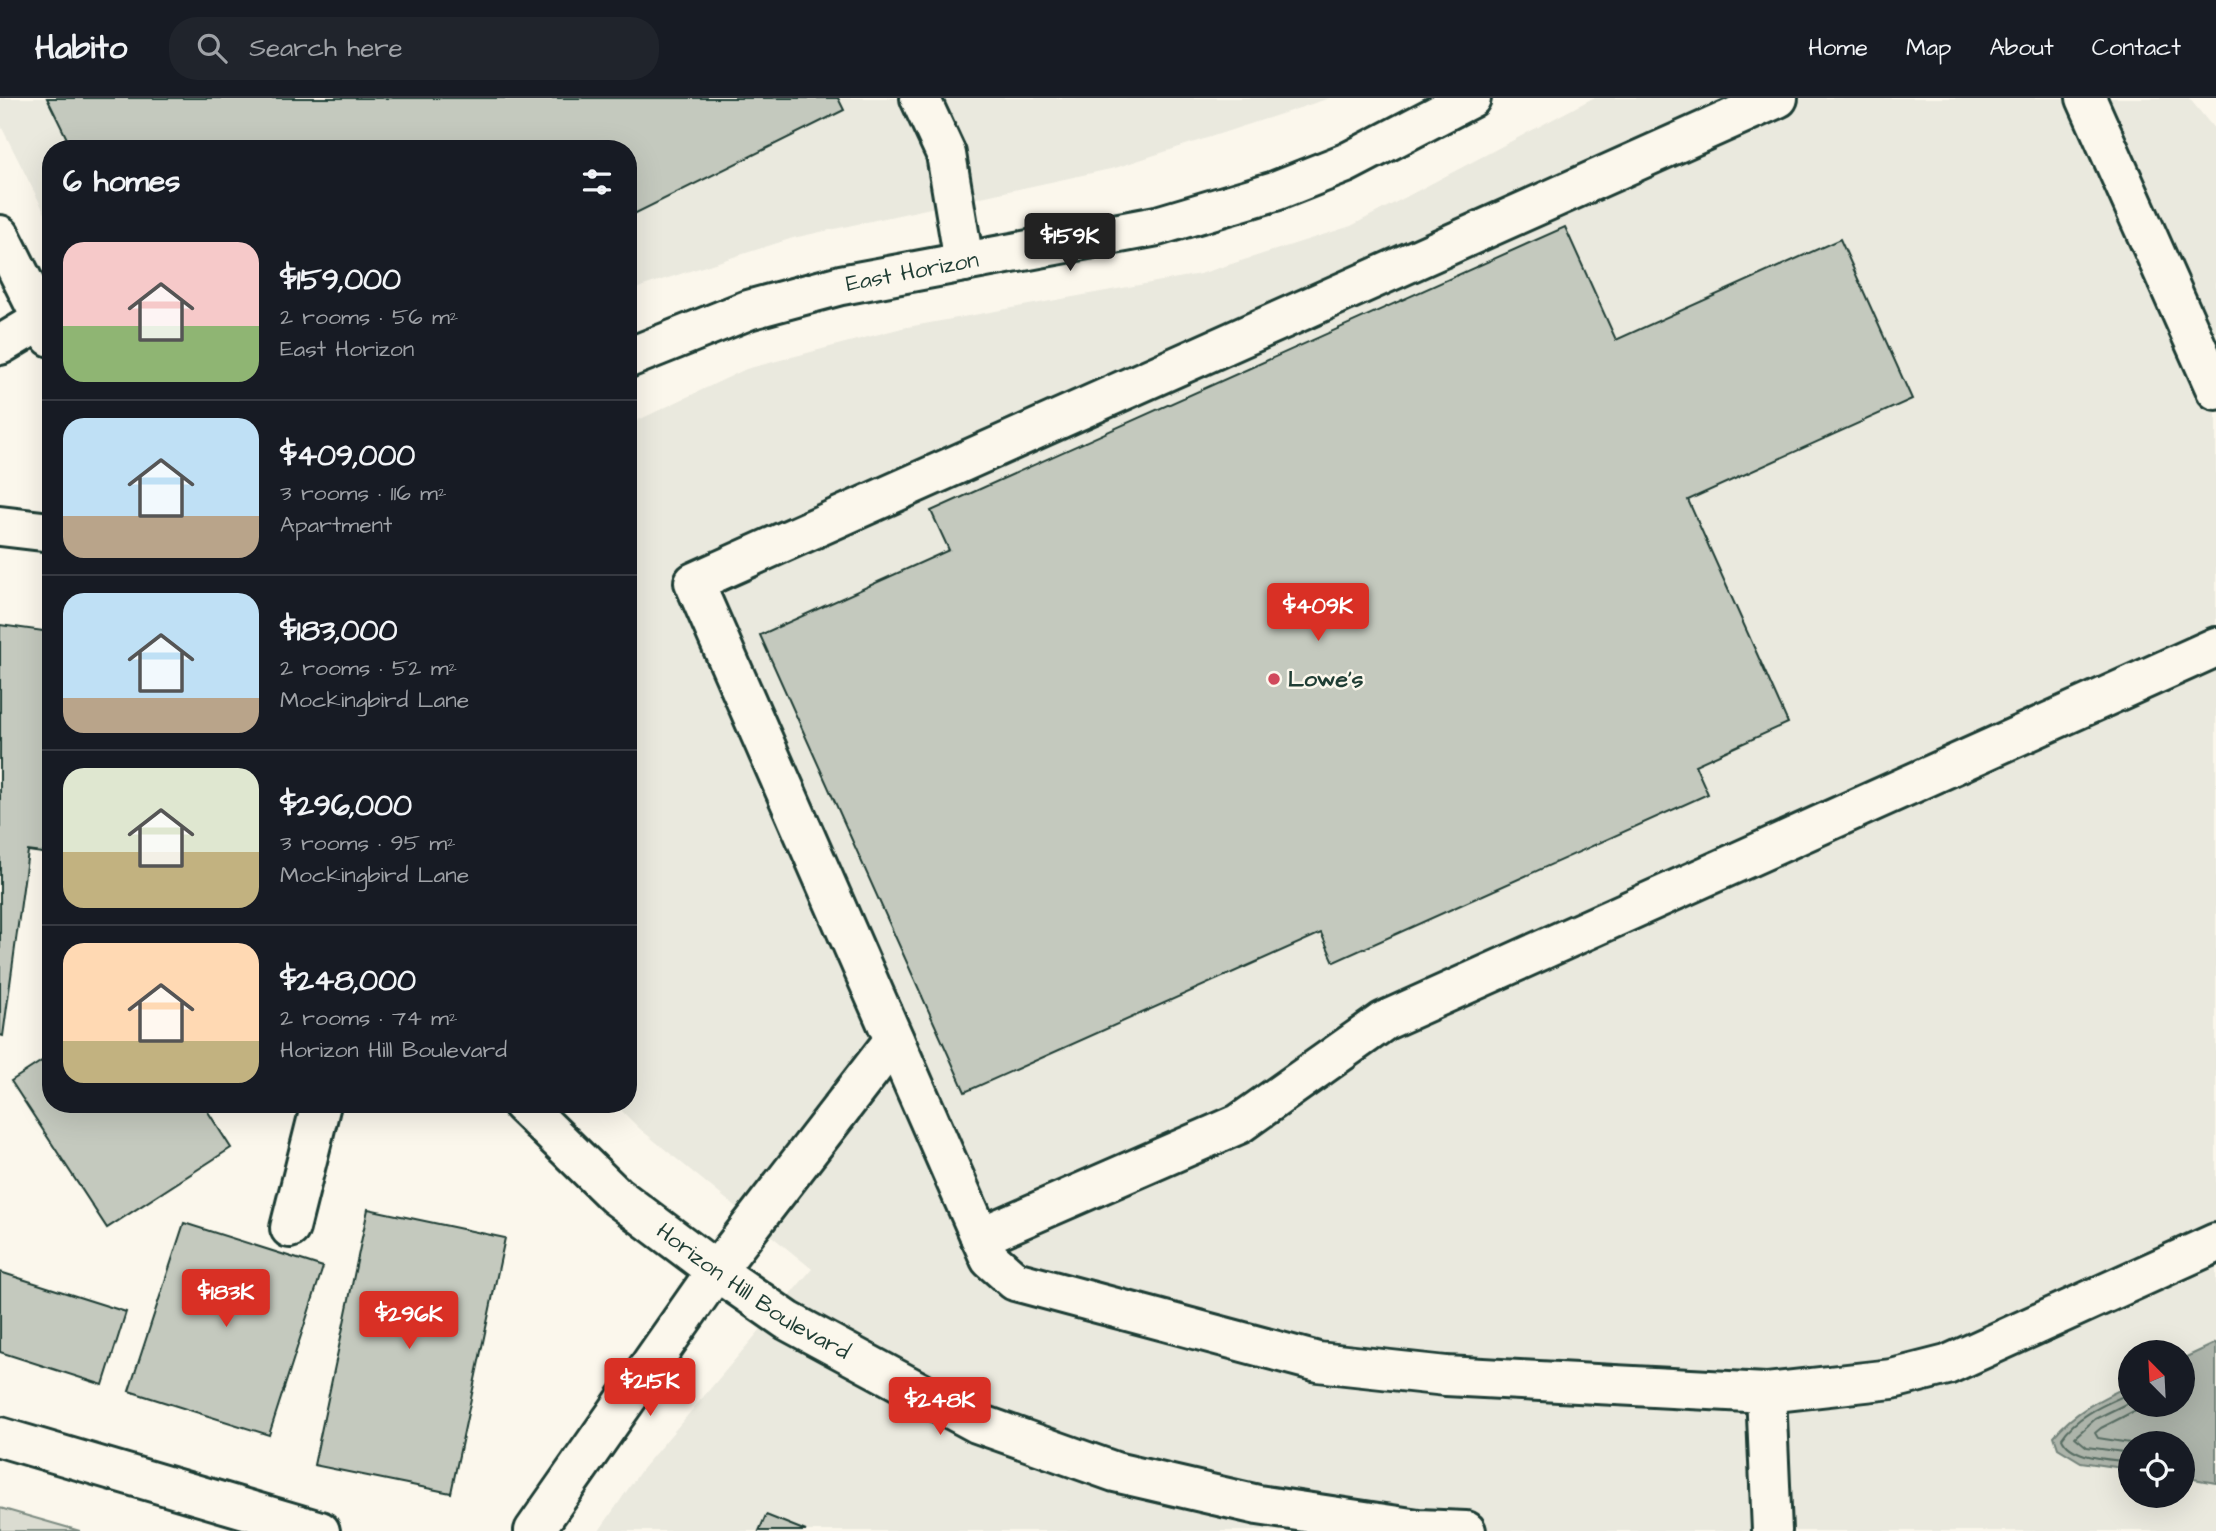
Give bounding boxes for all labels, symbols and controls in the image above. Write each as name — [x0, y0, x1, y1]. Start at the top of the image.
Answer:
search box — [169, 17, 659, 80]
text: Habito — [35, 25, 127, 71]
icon: search — [193, 29, 231, 67]
text: Search here — [249, 30, 403, 66]
text: Home — [1808, 31, 1868, 65]
text: Map — [1906, 31, 1951, 65]
text: About — [1989, 31, 2054, 65]
text: Contact — [2092, 31, 2181, 65]
text: 6 homes — [63, 161, 180, 203]
icon: filters — [578, 163, 616, 201]
pin: $159K — [1021, 214, 1119, 273]
text: $159K — [1040, 220, 1100, 252]
street label: East Horizon — [843, 244, 981, 300]
text: $159,000 — [280, 259, 401, 301]
icon: home — [119, 270, 203, 354]
text: 2 rooms · 56 m² — [280, 301, 458, 333]
text: East Horizon — [280, 333, 414, 365]
text: $409,000 — [280, 435, 415, 477]
icon: home — [119, 446, 203, 530]
text: 3 rooms · 116 m² — [280, 477, 447, 509]
text: Apartment — [280, 509, 392, 541]
pin: $409K — [1269, 584, 1367, 643]
text: $409K — [1283, 590, 1353, 622]
text: $183,000 — [280, 610, 397, 652]
icon: home — [119, 621, 203, 705]
text: 2 rooms · 52 m² — [280, 652, 457, 684]
place label: Lowe's — [1288, 663, 1364, 695]
marker: Lowe's — [1266, 671, 1282, 687]
text: Mockingbird Lane — [280, 684, 469, 716]
text: $296,000 — [280, 785, 412, 827]
icon: home — [119, 796, 203, 880]
text: 3 rooms · 95 m² — [280, 827, 456, 859]
text: Mockingbird Lane — [280, 859, 469, 891]
text: $248,000 — [280, 960, 416, 1002]
icon: home — [119, 971, 203, 1055]
text: 2 rooms · 74 m² — [280, 1002, 458, 1034]
text: Horizon Hill Boulevard — [280, 1034, 507, 1066]
street label: Horizon Hill Boulevard — [650, 1215, 856, 1368]
pin: $183K — [177, 1270, 275, 1329]
text: $183K — [198, 1276, 254, 1308]
pin: $296K — [360, 1292, 458, 1351]
text: $296K — [375, 1298, 443, 1330]
north arrow — [2118, 1340, 2194, 1418]
map controls — [2118, 1340, 2195, 1508]
pin: $215K — [601, 1358, 699, 1418]
text: $215K — [620, 1365, 680, 1397]
pin: $248K — [891, 1378, 989, 1437]
text: $248K — [905, 1384, 975, 1416]
button: locate — [2118, 1431, 2195, 1508]

